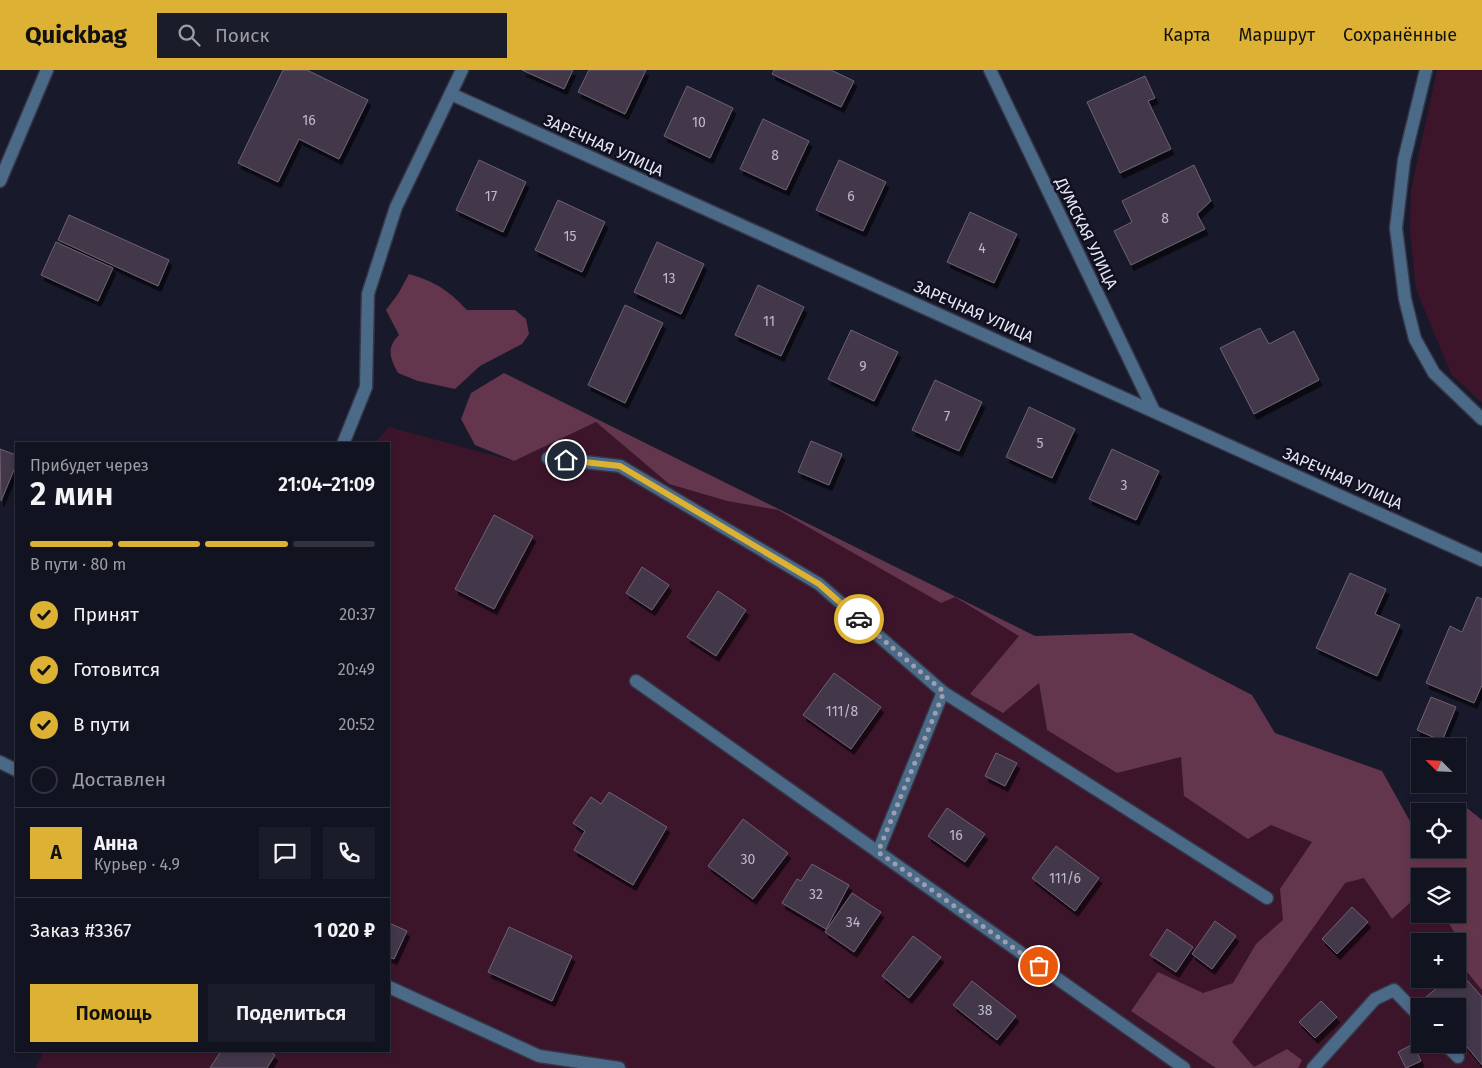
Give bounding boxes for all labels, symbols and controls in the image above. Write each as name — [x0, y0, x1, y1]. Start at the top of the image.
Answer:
search box — [157, 13, 507, 58]
text: Quickbag — [25, 21, 127, 49]
icon: search — [175, 21, 203, 49]
text: Поиск — [215, 24, 269, 47]
text: Карта — [1163, 24, 1211, 46]
text: Маршрут — [1239, 24, 1315, 46]
text: Сохранённые — [1343, 24, 1457, 46]
street label: ЗАРЕЧНАЯ УЛИЦА — [541, 111, 667, 181]
house number: 16 — [302, 112, 316, 129]
house number: 10 — [692, 114, 706, 131]
house number: 8 — [771, 147, 779, 164]
street label: ДУМСКАЯ УЛИЦА — [1051, 174, 1122, 293]
house number: 17 — [485, 188, 497, 205]
house number: 6 — [847, 188, 855, 205]
house number: 8 — [1161, 210, 1169, 227]
house number: 15 — [563, 228, 577, 245]
house number: 4 — [978, 240, 986, 257]
house number: 13 — [662, 270, 676, 287]
street label: ЗАРЕЧНАЯ УЛИЦА — [911, 277, 1037, 347]
house number: 11 — [763, 313, 775, 330]
house number: 9 — [859, 358, 867, 375]
house number: 7 — [944, 408, 950, 425]
house number: 5 — [1036, 435, 1044, 452]
pin — [545, 439, 587, 481]
street label: ЗАРЕЧНАЯ УЛИЦА — [1280, 444, 1406, 514]
icon: home — [552, 446, 580, 474]
text: Прибудет через — [30, 456, 149, 475]
text: 21:04–21:09 — [278, 473, 375, 496]
text: 2 мин — [30, 475, 113, 513]
house number: 3 — [1121, 477, 1128, 494]
text: В пути · 80 m — [30, 555, 126, 574]
courier — [834, 594, 884, 644]
icon: check — [30, 601, 58, 629]
text: Принят — [73, 603, 139, 626]
text: 20:37 — [339, 605, 375, 624]
icon: car — [845, 605, 873, 633]
icon: check — [30, 656, 58, 684]
text: Готовится — [73, 658, 160, 681]
text: 20:49 — [338, 660, 375, 679]
house number: 111/8 — [826, 703, 858, 720]
icon: check — [30, 711, 58, 739]
text: В пути — [73, 713, 130, 736]
text: 20:52 — [339, 715, 375, 734]
north arrow — [1411, 738, 1466, 792]
map controls — [1411, 738, 1466, 1053]
text: Доставлен — [73, 768, 166, 791]
button: locate — [1411, 803, 1466, 858]
button: chat — [259, 827, 311, 879]
button: phone — [323, 827, 375, 879]
house number: 16 — [949, 827, 963, 844]
text: Анна — [94, 832, 138, 855]
text: А — [50, 841, 62, 864]
house number: 30 — [741, 851, 756, 868]
text: Курьер · 4.9 — [94, 855, 180, 874]
button: layers — [1411, 868, 1466, 923]
house number: 111/6 — [1049, 870, 1081, 887]
house number: 32 — [809, 886, 823, 903]
house number: 34 — [846, 914, 861, 931]
text: Заказ #3367 — [30, 919, 131, 942]
text: 1 020 ₽ — [314, 919, 375, 942]
button: + — [1411, 933, 1466, 988]
pin — [1018, 945, 1060, 987]
icon: bag — [1025, 952, 1053, 980]
button: Помощь — [30, 984, 198, 1042]
button: Поделиться — [208, 984, 375, 1042]
button: − — [1411, 998, 1466, 1053]
house number: 38 — [978, 1002, 993, 1019]

